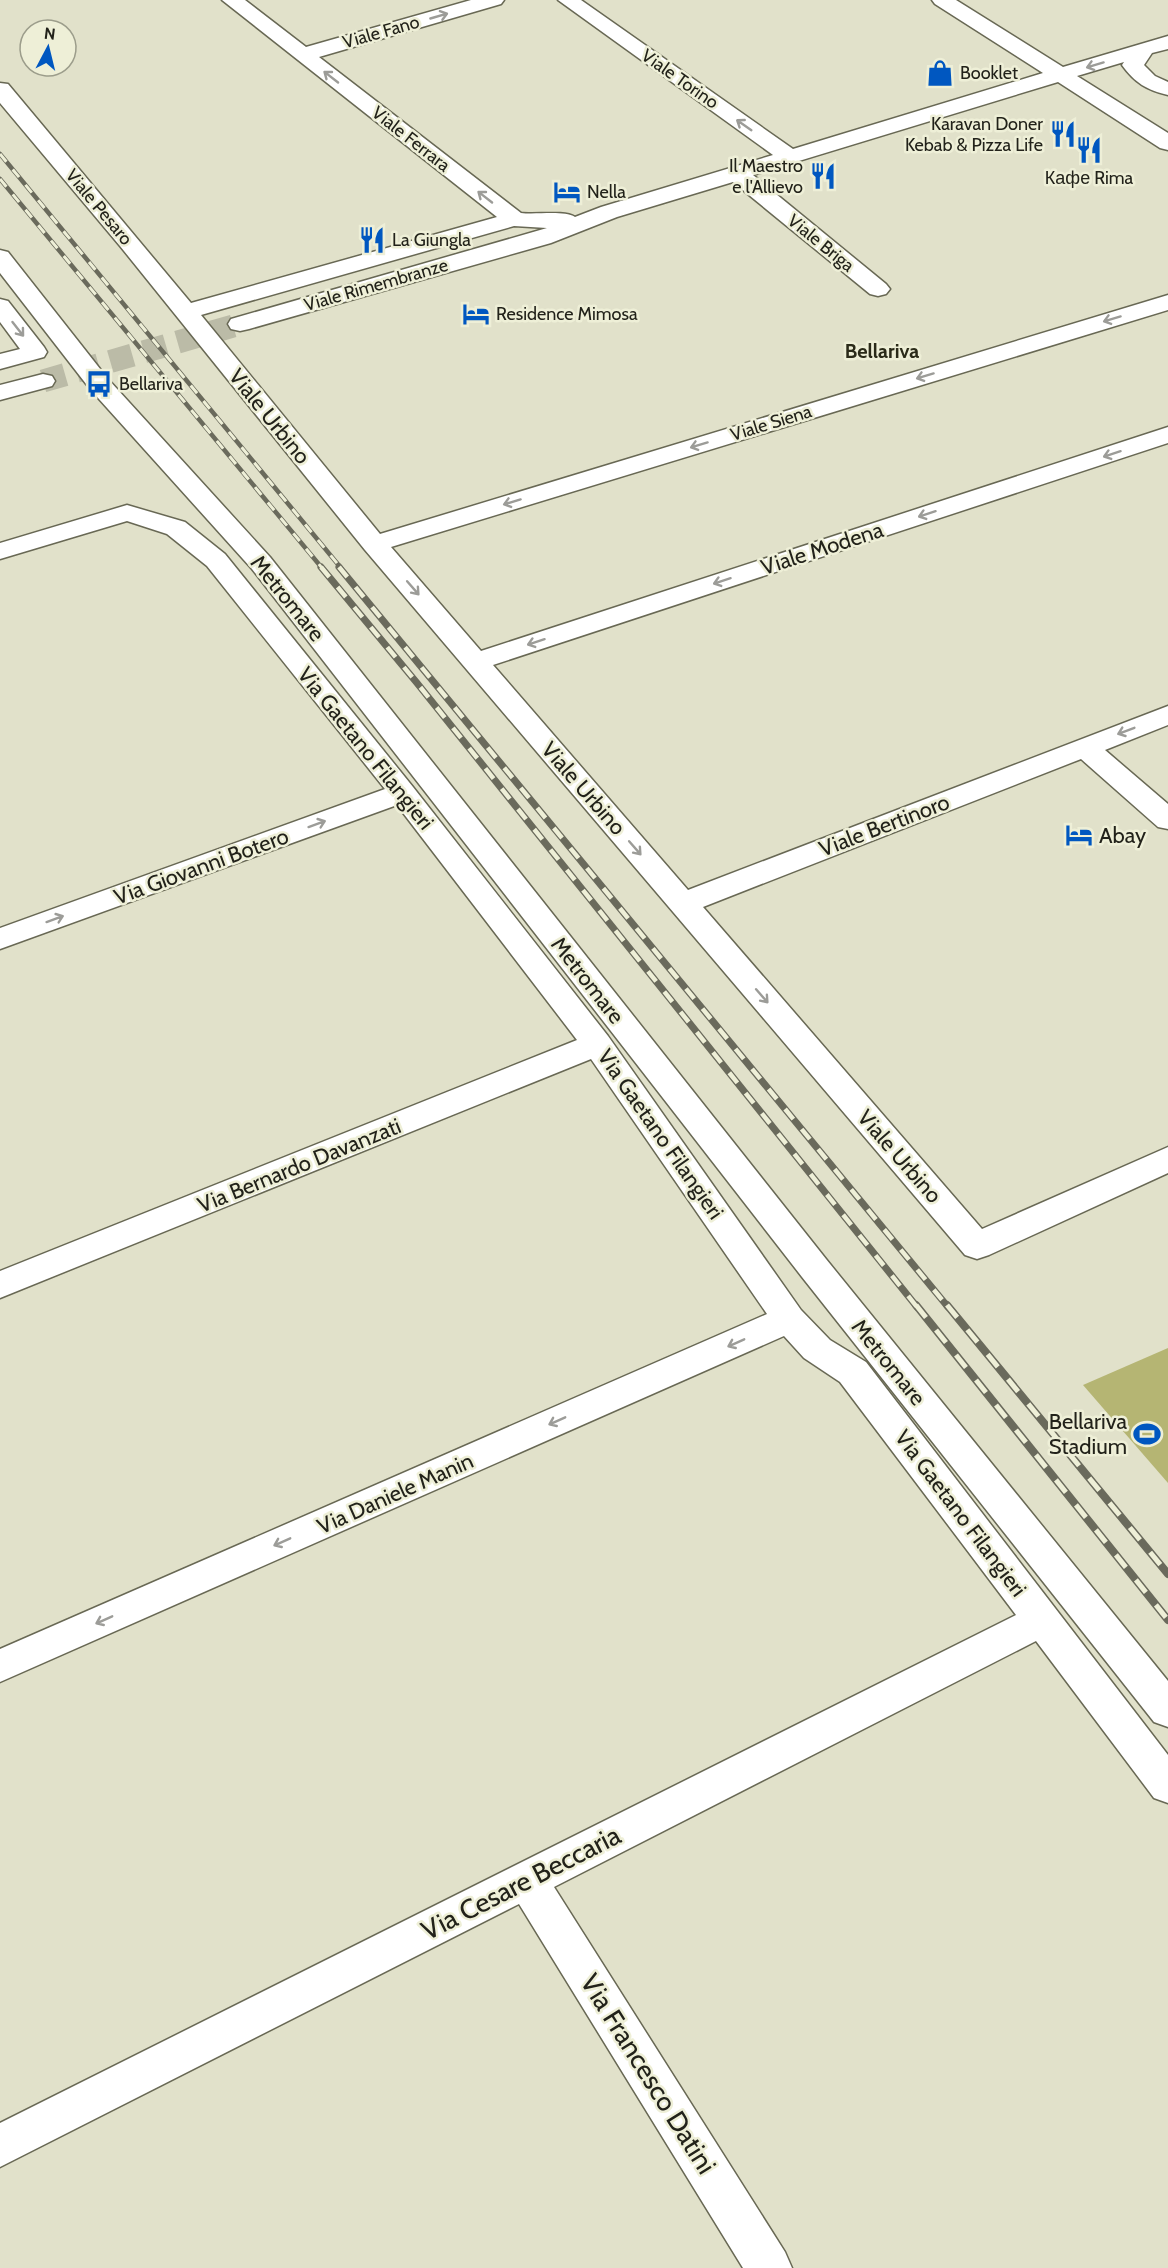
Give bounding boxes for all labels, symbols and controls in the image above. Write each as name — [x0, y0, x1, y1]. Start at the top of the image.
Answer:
one-way arrow — [429, 10, 448, 21]
street label: Viale Fano — [340, 11, 422, 53]
north arrow — [18, 18, 78, 78]
text: N — [43, 23, 57, 44]
street label: Viale Torino — [637, 44, 723, 114]
shop icon: Booklet — [925, 58, 955, 88]
one-way arrow — [1086, 60, 1105, 71]
place label: Booklet — [960, 62, 1018, 84]
one-way arrow — [324, 71, 340, 84]
street label: Viale Ferrara — [367, 102, 455, 177]
place label: Karavan Doner Kebab & Pizza Life — [905, 113, 1043, 156]
one-way arrow — [737, 119, 753, 131]
restaurant icon: Karavan Doner Kebab & Pizza Life — [1048, 119, 1078, 149]
restaurant icon: Кафе Rima — [1074, 135, 1104, 165]
place label: Il Maestro e l'Allievo — [729, 155, 803, 198]
restaurant icon: Il Maestro e l'Allievo — [808, 161, 838, 191]
street label: Viale Pesaro — [61, 165, 137, 250]
place label: Кафе Rima — [1045, 167, 1134, 189]
hotel icon: Nella — [552, 177, 582, 207]
place label: Nella — [587, 181, 626, 203]
one-way arrow — [478, 191, 494, 204]
street label: Viale Briga — [783, 209, 859, 277]
restaurant icon: La Giungla — [357, 225, 387, 255]
place label: La Giungla — [392, 229, 471, 251]
street label: Viale Rimembranze — [301, 254, 451, 316]
hotel icon: Residence Mimosa — [461, 299, 491, 329]
place label: Residence Mimosa — [496, 303, 638, 325]
one-way arrow — [1103, 314, 1122, 325]
one-way arrow — [11, 321, 24, 337]
district label: Bellariva — [845, 339, 919, 363]
street label: Viale Urbino — [223, 363, 316, 469]
bus stop icon: Bellariva — [84, 369, 114, 399]
one-way arrow — [916, 371, 935, 382]
place label: Bellariva — [119, 373, 183, 395]
street label: Viale Siena — [728, 400, 815, 446]
one-way arrow — [690, 440, 709, 451]
one-way arrow — [1103, 449, 1122, 460]
one-way arrow — [503, 497, 522, 508]
one-way arrow — [918, 509, 937, 520]
street label: Viale Modena — [758, 516, 887, 581]
street label: Metromare — [245, 550, 330, 647]
one-way arrow — [713, 576, 732, 587]
one-way arrow — [406, 580, 419, 596]
one-way arrow — [527, 637, 546, 648]
street label: Via Gaetano Filangieri — [292, 662, 440, 835]
one-way arrow — [1118, 727, 1136, 738]
street label: Viale Urbino — [536, 736, 631, 840]
street label: Viale Bertinoro — [815, 788, 953, 863]
one-way arrow — [308, 818, 326, 829]
hotel icon: Abay — [1064, 820, 1094, 850]
street label: Via Giovanni Botero — [110, 822, 292, 911]
place label: Abay — [1099, 822, 1146, 849]
one-way arrow — [628, 840, 642, 855]
one-way arrow — [45, 912, 64, 923]
street label: Metromare — [545, 931, 630, 1029]
one-way arrow — [756, 988, 769, 1004]
street label: Via Gaetano Filangieri — [592, 1044, 729, 1225]
street label: Viale Urbino — [852, 1104, 947, 1208]
street label: Via Bernardo Davanzati — [194, 1112, 405, 1219]
street label: Metromare — [846, 1314, 931, 1411]
one-way arrow — [727, 1338, 745, 1349]
place label: Bellariva Stadium — [1049, 1408, 1127, 1460]
one-way arrow — [548, 1416, 567, 1427]
sports icon: Bellariva Stadium — [1132, 1419, 1162, 1449]
street label: Via Gaetano Filangieri — [889, 1425, 1032, 1602]
street label: Via Daniele Manin — [313, 1447, 477, 1540]
one-way arrow — [274, 1537, 292, 1548]
one-way arrow — [95, 1615, 113, 1627]
street label: Via Cesare Beccaria — [416, 1818, 626, 1947]
street label: Via Francesco Datini — [574, 1968, 723, 2180]

